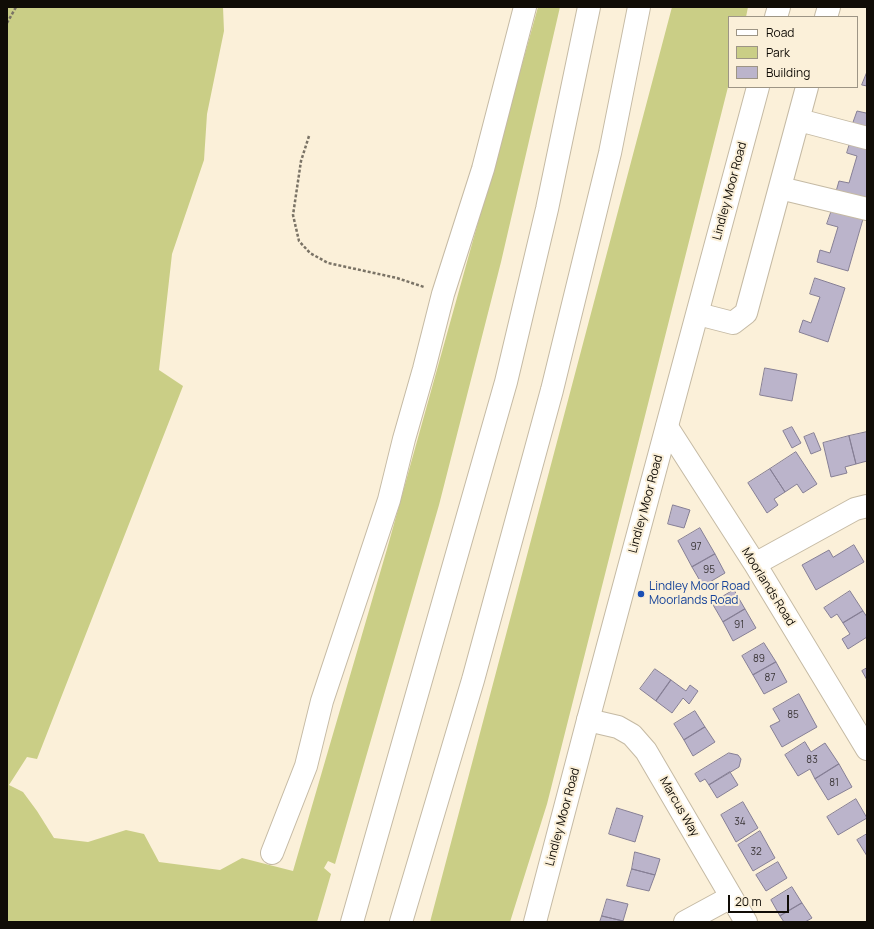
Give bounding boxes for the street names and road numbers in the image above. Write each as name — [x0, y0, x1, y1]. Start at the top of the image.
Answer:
street label: Lindley Moor Road — [710, 140, 750, 242]
street label: Lindley Moor Road — [626, 453, 666, 555]
street label: Moorlands Road — [738, 545, 798, 629]
street label: Lindley Moor Road — [543, 766, 583, 868]
street label: Marcus Way — [656, 774, 702, 840]

